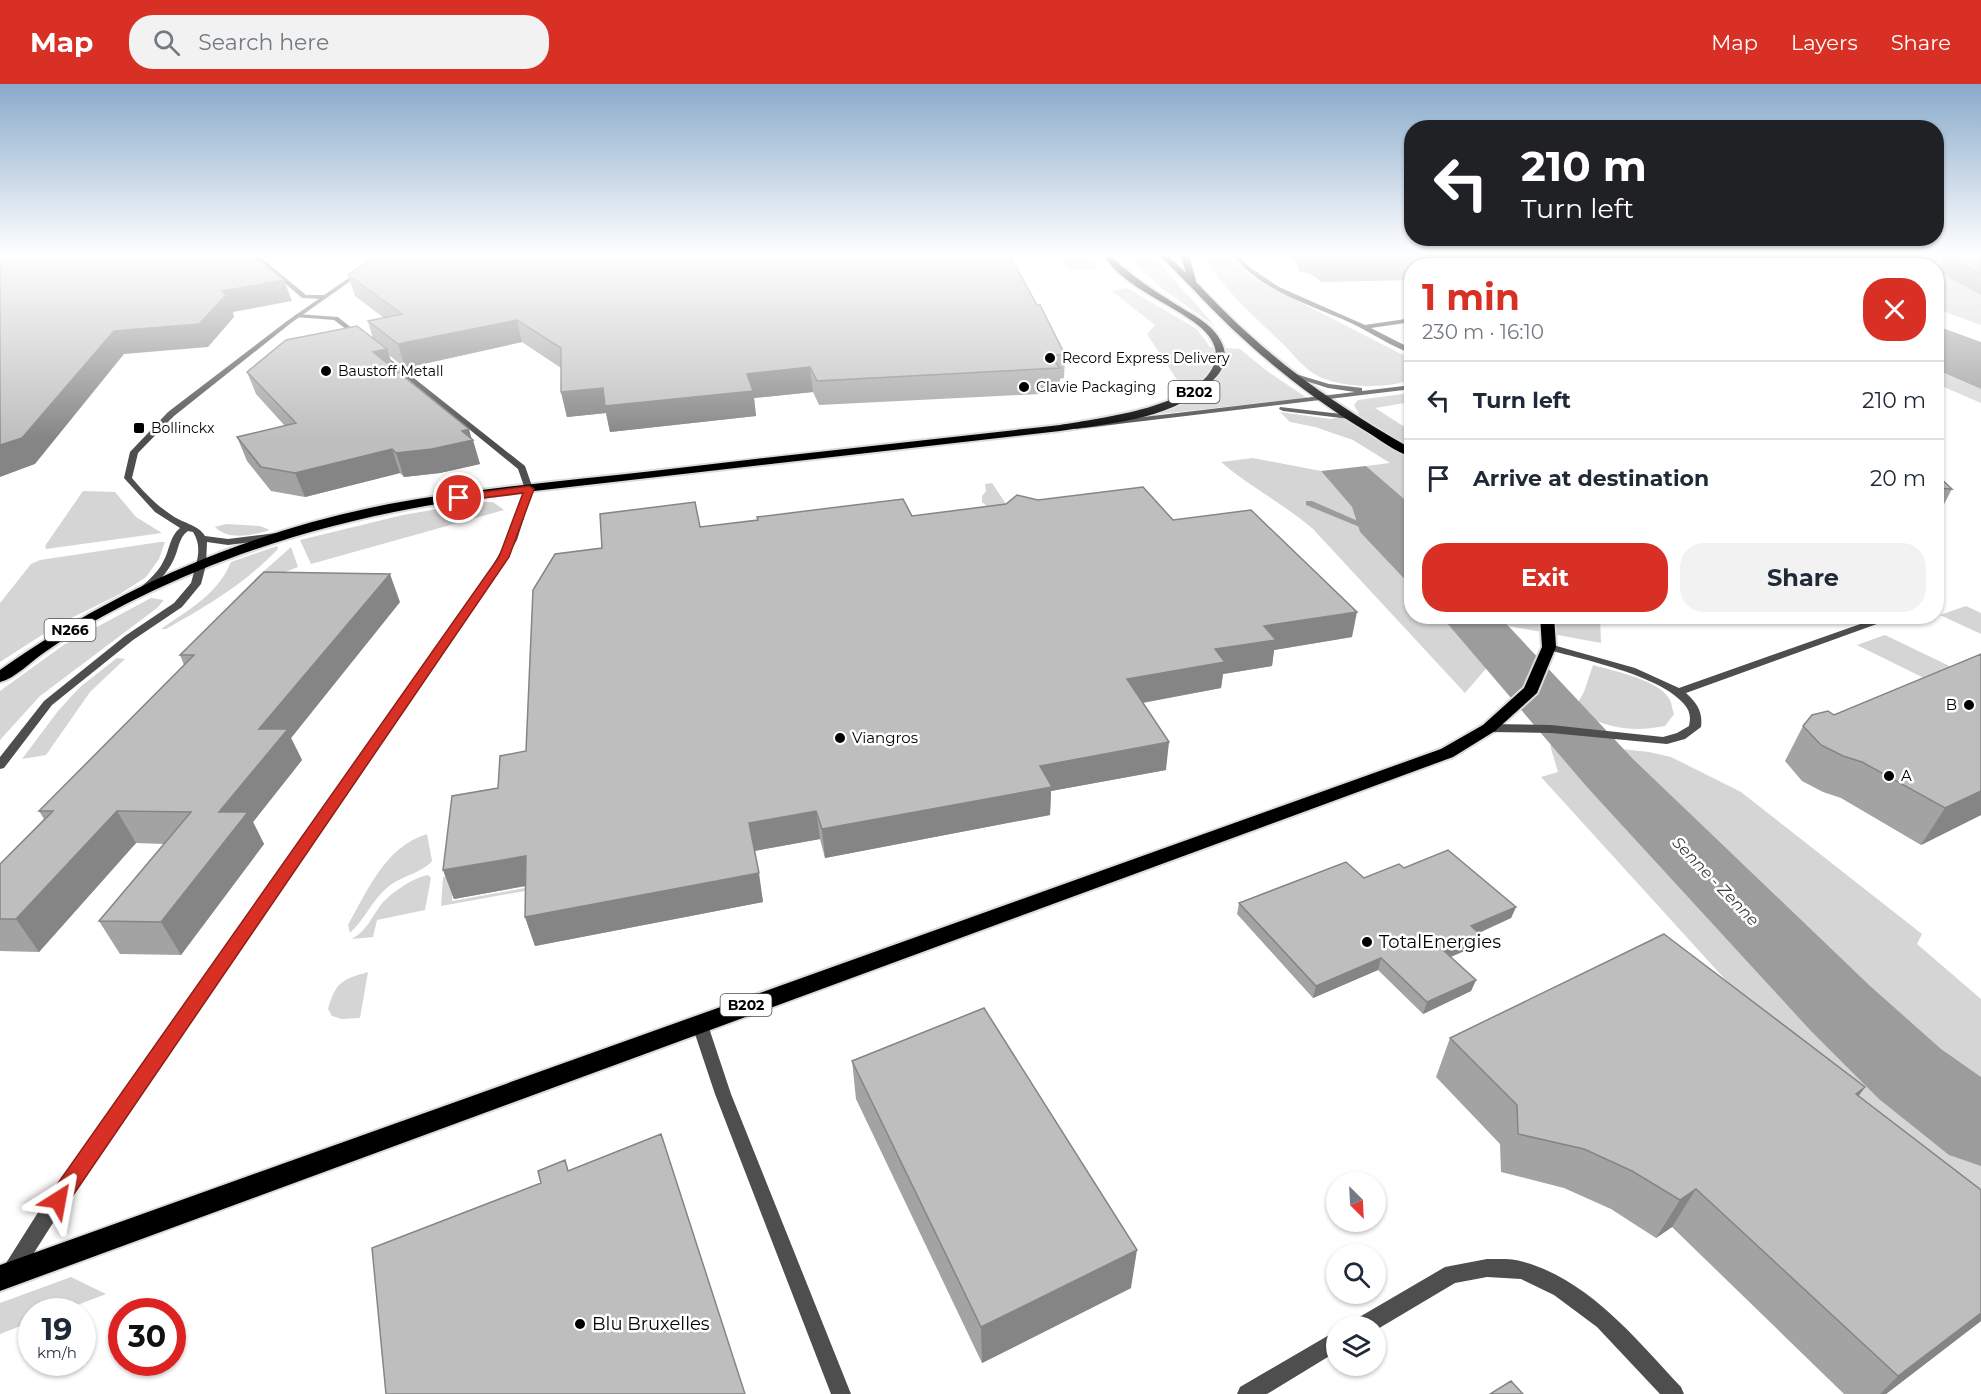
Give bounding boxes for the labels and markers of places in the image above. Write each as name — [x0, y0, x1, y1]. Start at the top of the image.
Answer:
place label: Record Express Delivery — [1062, 349, 1230, 367]
marker: Record Express Delivery — [1043, 351, 1057, 365]
place label: Baustoff Metall — [338, 362, 443, 380]
marker: Baustoff Metall — [319, 364, 333, 378]
place label: Clavie Packaging — [1036, 378, 1156, 396]
marker: Clavie Packaging — [1017, 380, 1031, 394]
place label: Bollinckx — [151, 419, 215, 437]
marker: Bollinckx — [132, 421, 146, 435]
pin — [433, 472, 484, 523]
place label: B — [1946, 695, 1957, 714]
marker: B — [1962, 698, 1976, 712]
place label: Viangros — [852, 728, 918, 747]
marker: Viangros — [833, 731, 847, 745]
place label: A — [1901, 766, 1912, 785]
marker: A — [1882, 769, 1896, 783]
place label: TotalEnergies — [1379, 931, 1501, 953]
marker: TotalEnergies — [1360, 935, 1374, 949]
place label: Blu Bruxelles — [592, 1313, 710, 1335]
marker: Blu Bruxelles — [573, 1317, 587, 1331]

